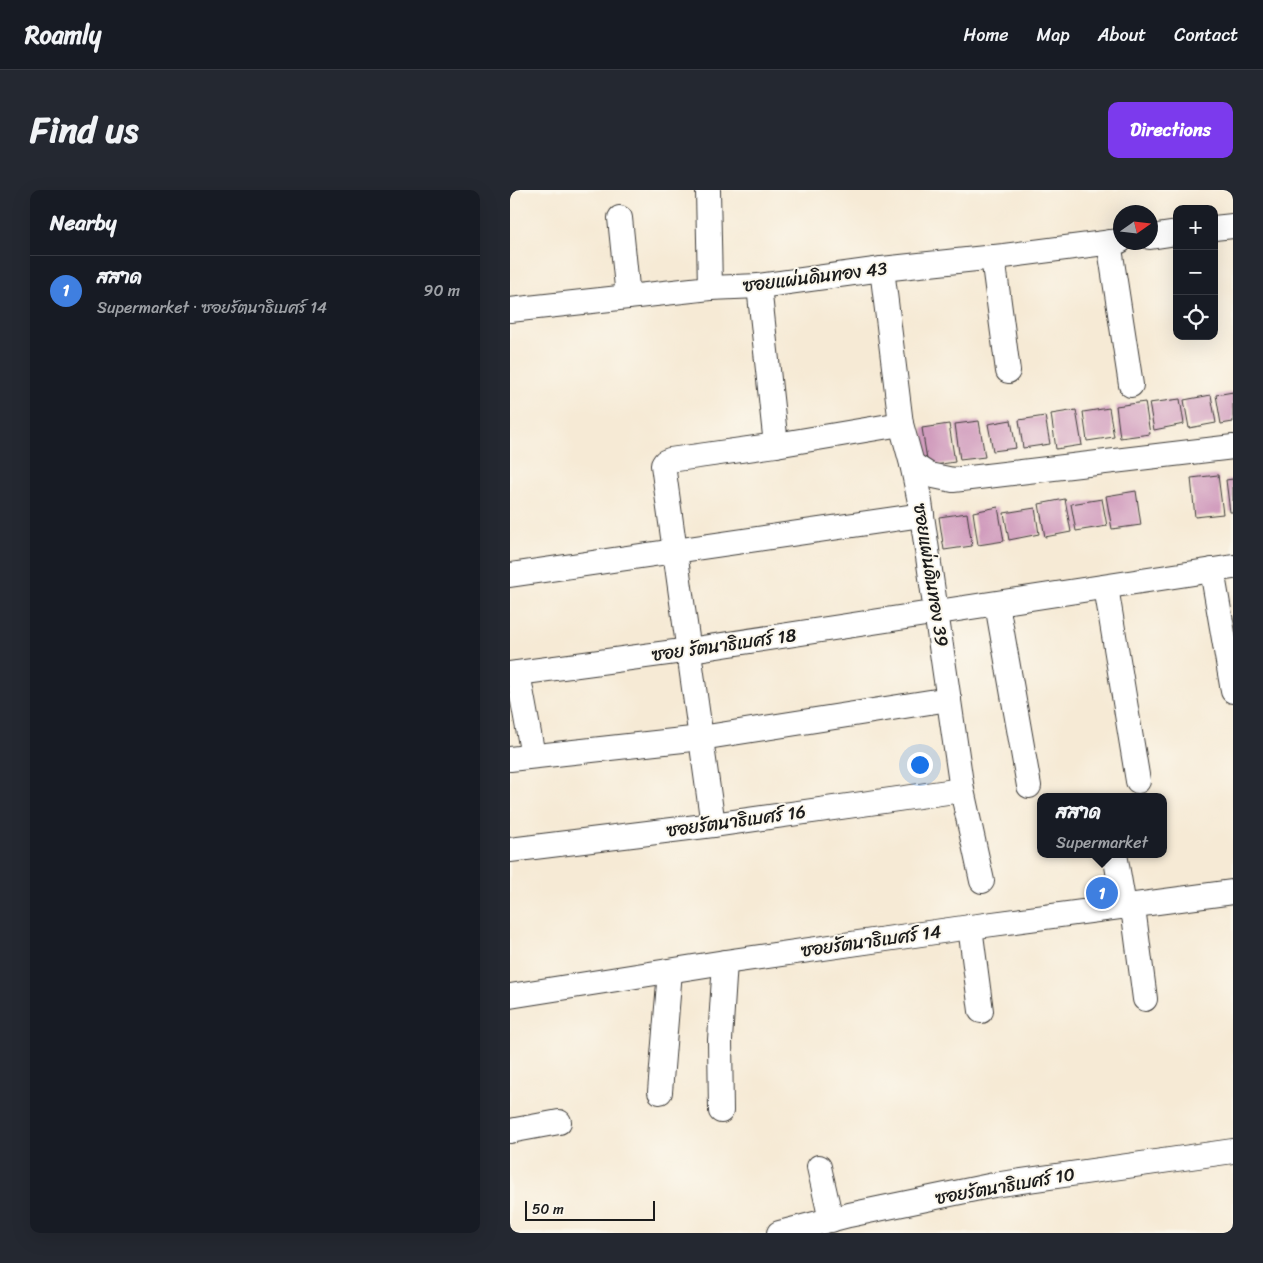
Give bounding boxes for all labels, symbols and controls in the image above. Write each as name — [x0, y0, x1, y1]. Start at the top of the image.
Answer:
text: Roamly — [25, 14, 101, 56]
text: Home — [964, 19, 1009, 51]
text: Map — [1037, 19, 1070, 51]
text: About — [1098, 19, 1146, 51]
text: Contact — [1174, 19, 1238, 51]
text: Find us — [30, 99, 138, 161]
button: Directions — [1108, 102, 1233, 158]
text: Nearby — [50, 204, 116, 242]
north arrow — [1113, 205, 1158, 250]
map controls — [1173, 205, 1218, 340]
button: + — [1173, 205, 1218, 250]
button: − — [1173, 250, 1218, 295]
street label: ซอยแผ่นดินทอง 43 — [741, 252, 889, 302]
text: สสาด — [97, 260, 142, 293]
text: 1 — [63, 276, 69, 305]
text: 90 m — [424, 276, 460, 305]
text: Supermarket · ซอยรัตนาธิเบศร์ 14 — [97, 293, 327, 322]
button: locate — [1173, 295, 1218, 340]
street label: ซอยแผ่นดินทอง 39 — [904, 501, 958, 649]
street label: ซอย รัตนาธิเบศร์ 18 — [650, 619, 798, 671]
your location — [907, 752, 933, 778]
popup — [1037, 793, 1167, 858]
street label: ซอยรัตนาธิเบศร์ 16 — [664, 795, 808, 847]
text: สสาด — [1056, 795, 1101, 828]
text: Supermarket — [1056, 828, 1148, 857]
pin: 1 — [1086, 874, 1118, 912]
street label: ซอยรัตนาธิเบศร์ 14 — [799, 915, 943, 967]
street label: ซอยรัตนาธิเบศร์ 10 — [933, 1158, 1077, 1214]
text: 50 m — [532, 1197, 564, 1222]
scale bar — [525, 1198, 655, 1221]

